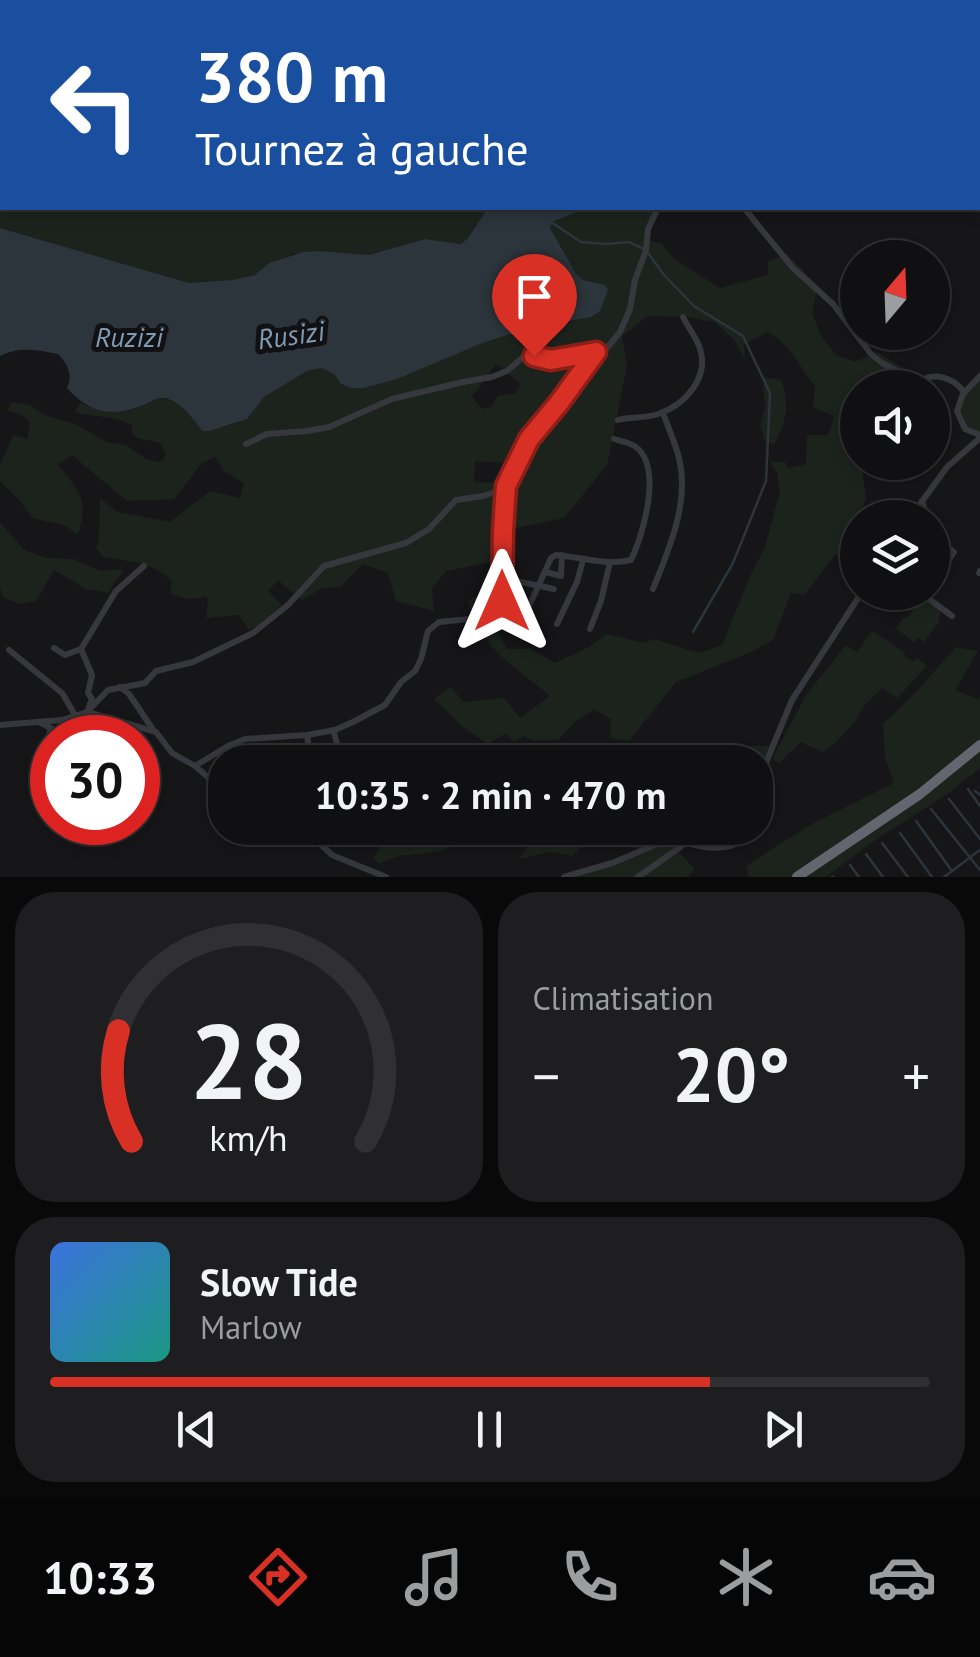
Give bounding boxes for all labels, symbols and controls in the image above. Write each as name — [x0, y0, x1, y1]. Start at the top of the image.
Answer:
text: 380 m — [195, 31, 388, 121]
icon: left — [30, 40, 160, 170]
text: Tournez à gauche — [195, 119, 529, 177]
north arrow — [840, 240, 950, 350]
map controls — [840, 240, 950, 610]
pin — [492, 254, 577, 357]
icon: arrive — [507, 269, 562, 324]
water label: Rusizi — [255, 311, 328, 358]
water label: Ruzizi — [95, 318, 164, 355]
button: sound — [840, 370, 950, 480]
button: layers — [840, 500, 950, 610]
position arrow — [450, 549, 554, 653]
speed limit sign: 30 — [30, 715, 160, 845]
text: 10:35 · 2 min · 470 m — [315, 770, 666, 819]
text: Climatisation — [533, 977, 713, 1019]
text: 28 — [190, 993, 308, 1128]
text: 20° — [672, 1026, 790, 1123]
text: − — [533, 1040, 560, 1111]
text: + — [902, 1040, 930, 1111]
text: km/h — [210, 1115, 288, 1161]
text: Slow Tide — [200, 1257, 358, 1306]
text: Marlow — [200, 1306, 302, 1348]
icon: previous — [169, 1402, 224, 1457]
icon: pause — [462, 1402, 517, 1457]
icon: next — [756, 1402, 811, 1457]
icon: directions — [243, 1542, 313, 1612]
icon: music — [399, 1542, 469, 1612]
icon: phone — [555, 1542, 625, 1612]
icon: climate — [711, 1542, 781, 1612]
icon: car — [867, 1542, 937, 1612]
text: 10:33 — [43, 1548, 157, 1606]

